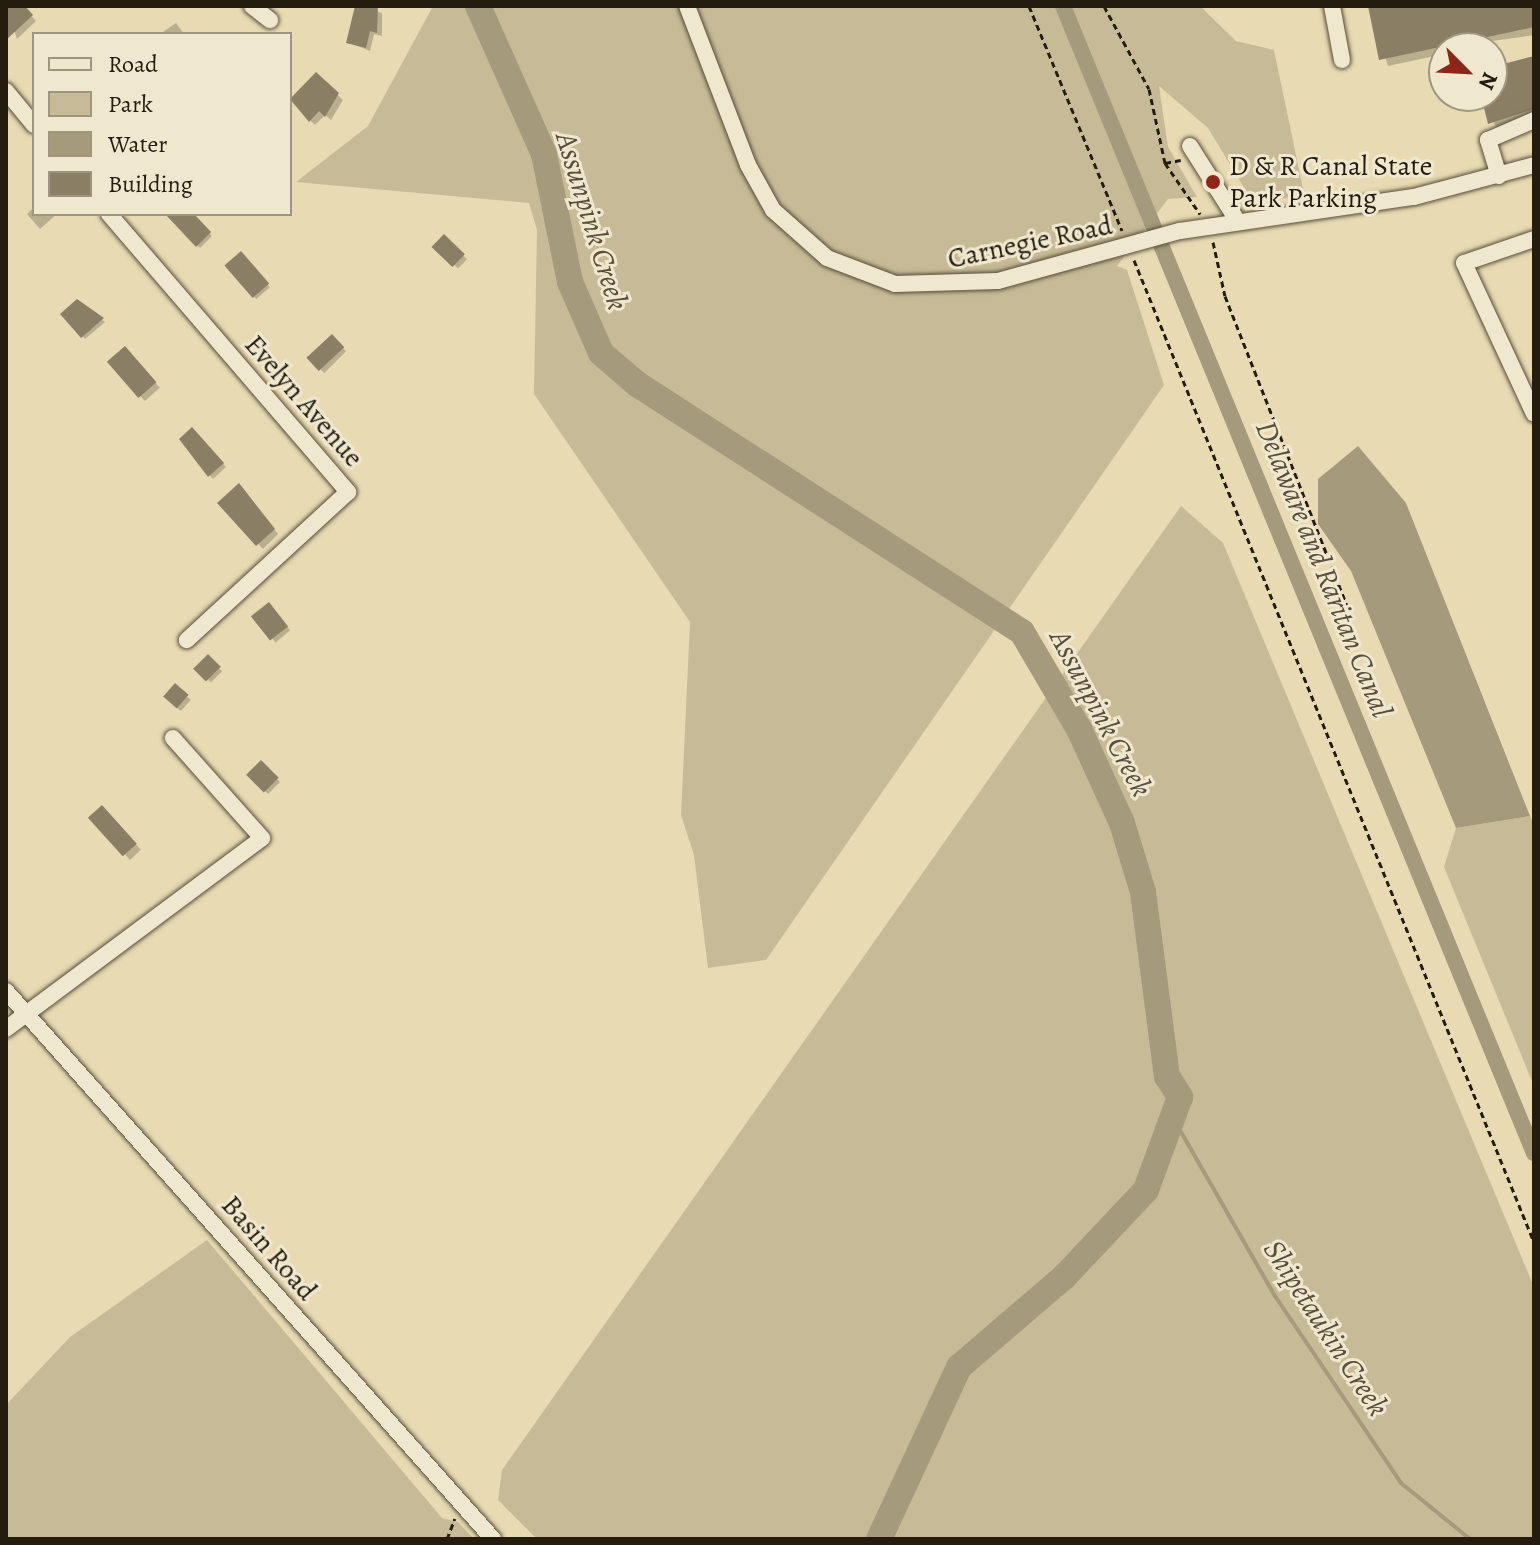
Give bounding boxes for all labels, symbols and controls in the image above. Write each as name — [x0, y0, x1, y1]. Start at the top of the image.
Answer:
legend — [32, 32, 292, 216]
north arrow — [1428, 32, 1508, 112]
text: Road — [108, 48, 158, 80]
text: N — [1471, 68, 1505, 94]
text: Park — [108, 88, 153, 120]
text: Water — [108, 128, 168, 160]
water label: Assunpink Creek — [548, 128, 636, 314]
place label: D & R Canal State Park Parking — [1229, 149, 1432, 215]
text: Building — [108, 168, 193, 200]
marker: D & R Canal State Park Parking — [1204, 173, 1222, 191]
street label: Carnegie Road — [945, 208, 1115, 276]
street label: Evelyn Avenue — [238, 328, 370, 474]
water label: Delaware and Raritan Canal — [1248, 415, 1400, 723]
water label: Assunpink Creek — [1042, 623, 1160, 803]
street label: Basin Road — [214, 1189, 324, 1307]
water label: Shipetaukin Creek — [1256, 1233, 1396, 1423]

